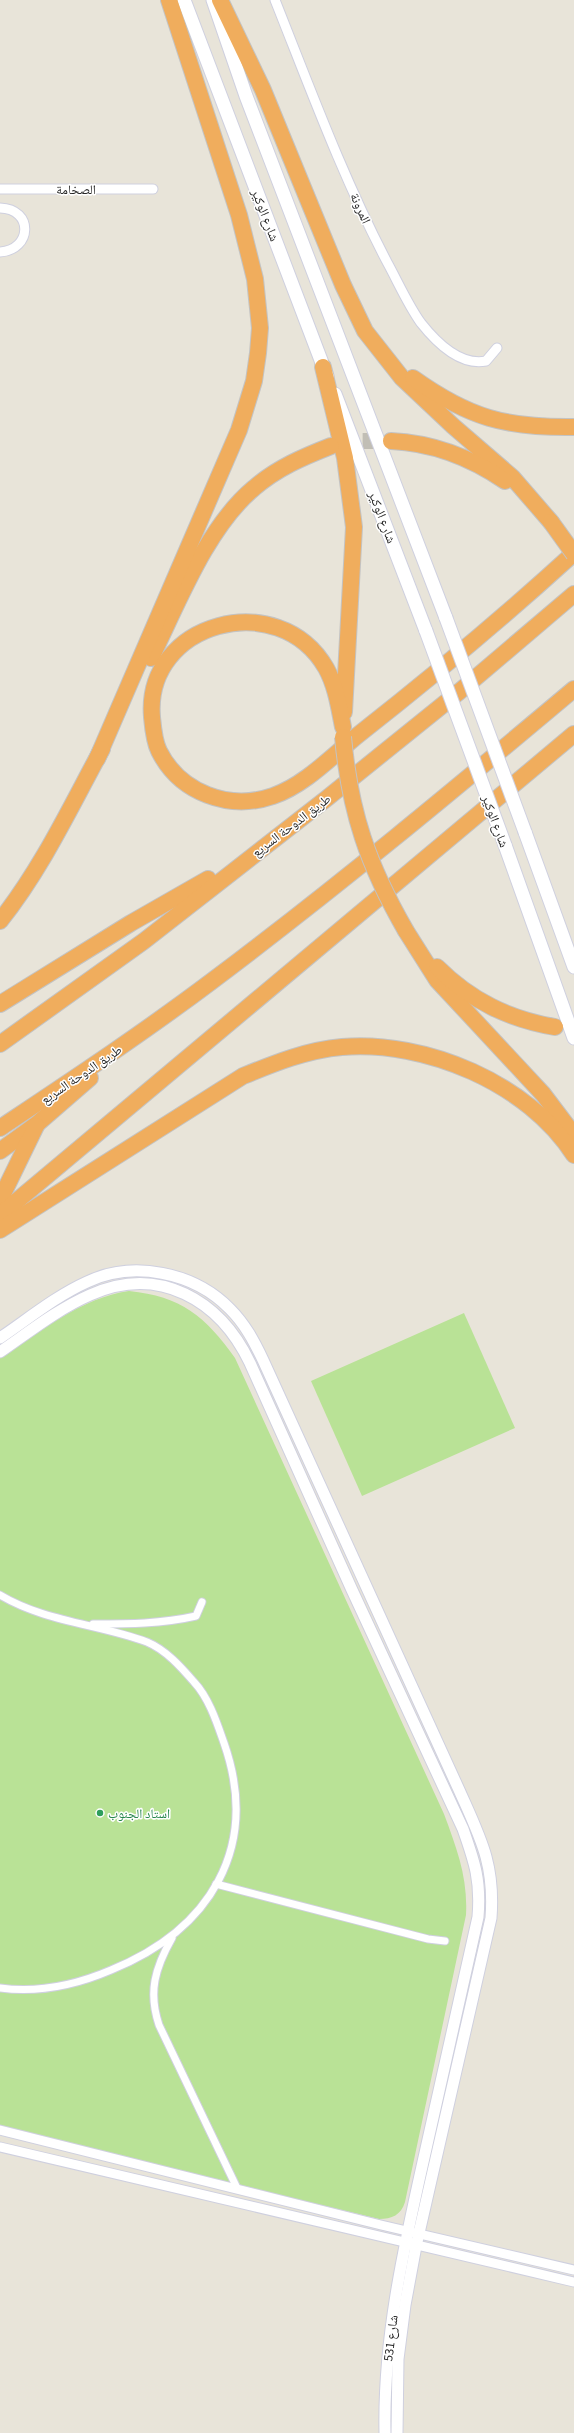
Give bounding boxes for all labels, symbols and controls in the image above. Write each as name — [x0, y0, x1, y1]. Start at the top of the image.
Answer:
street label: الصخامة — [56, 181, 96, 199]
street label: شارع الوكير — [247, 186, 283, 244]
street label: المرونة — [345, 190, 375, 227]
street label: شارع الوكير — [364, 488, 400, 546]
street label: طريق الدوحة السريع — [248, 790, 335, 861]
street label: شارع الوكير — [477, 792, 513, 850]
street label: طريق الدوحة السريع — [37, 1041, 126, 1109]
place label: استاد الجنوب — [108, 1805, 170, 1823]
marker: استاد الجنوب — [95, 1808, 105, 1818]
street label: شارع 531 — [379, 2314, 403, 2362]

